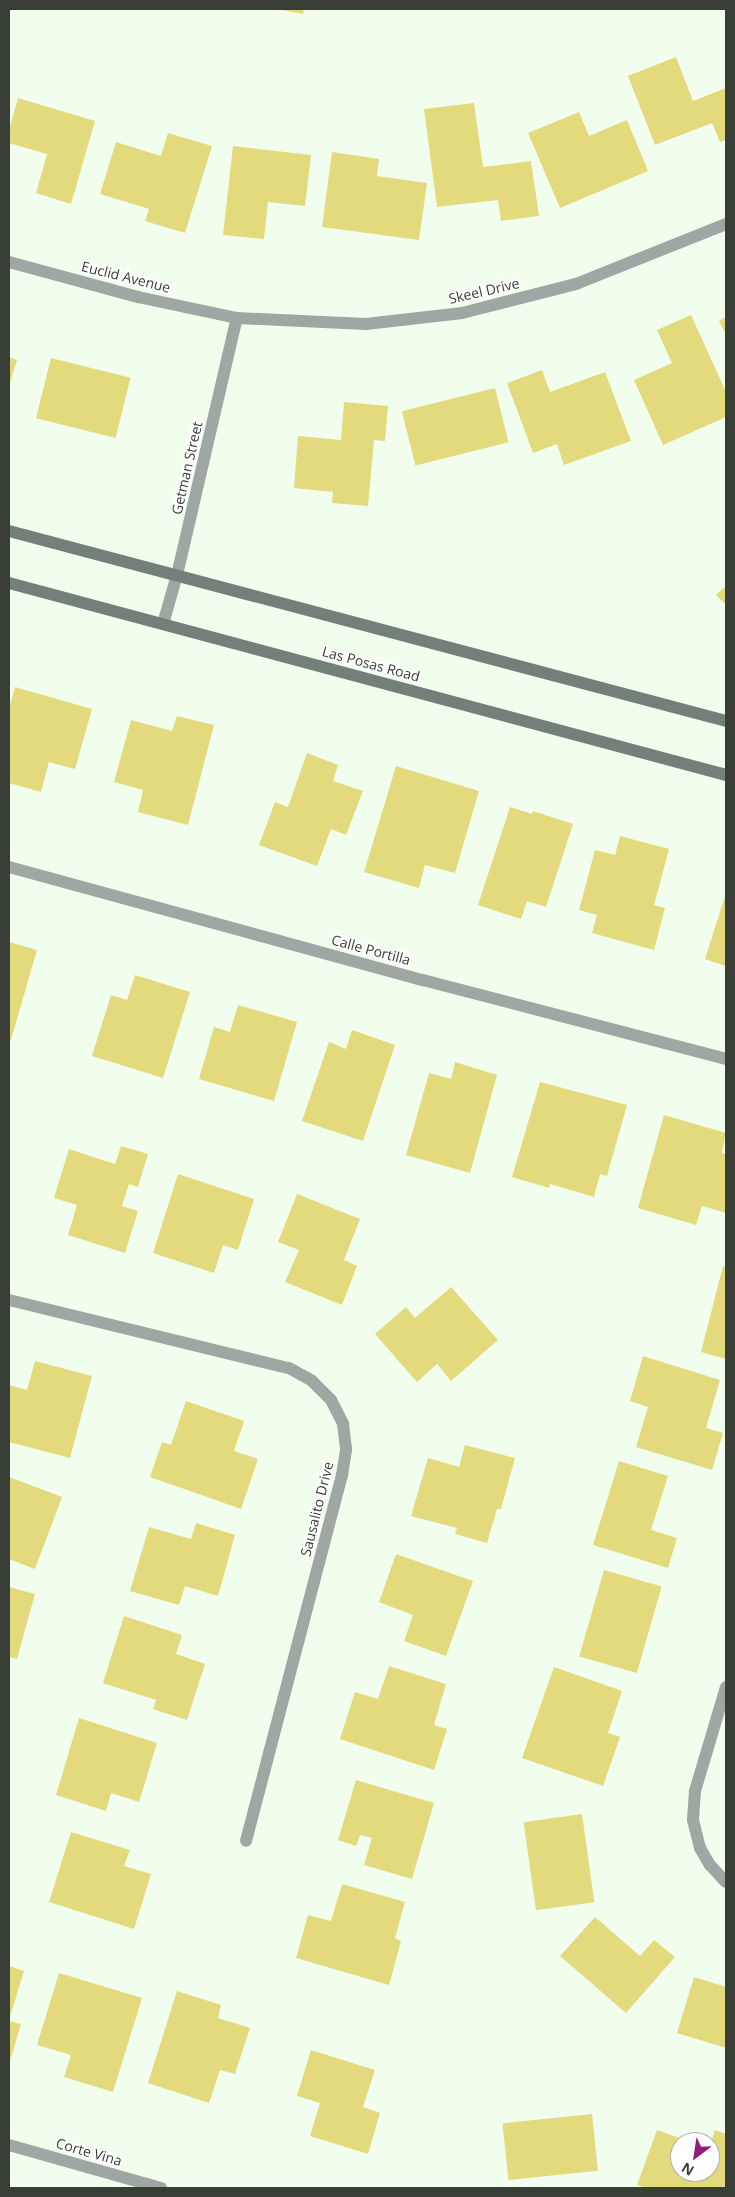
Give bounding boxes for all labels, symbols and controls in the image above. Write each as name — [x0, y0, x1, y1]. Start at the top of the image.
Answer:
street label: Euclid Avenue — [80, 258, 172, 296]
street label: Skeel Drive — [447, 275, 521, 307]
street label: Getman Street — [168, 420, 206, 516]
street label: Las Posas Road — [320, 643, 422, 685]
street label: Calle Portilla — [330, 931, 412, 969]
street label: Sausalito Drive — [297, 1460, 337, 1558]
north arrow — [670, 2132, 720, 2182]
street label: Corte Vina — [54, 2135, 124, 2169]
text: N — [678, 2158, 697, 2181]

